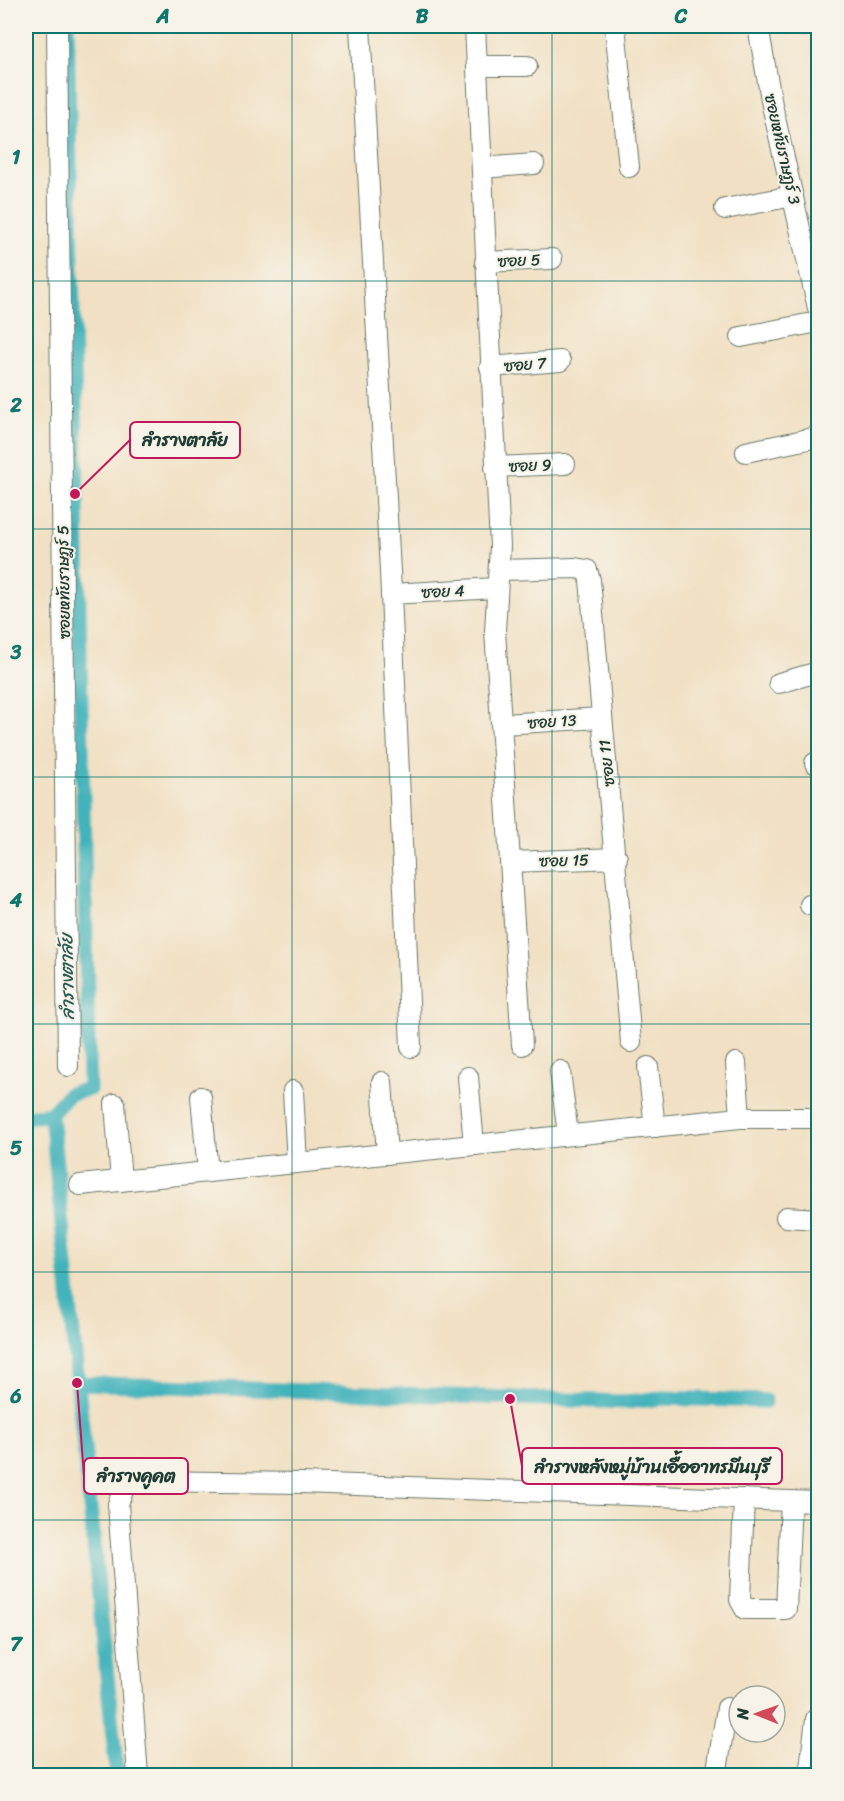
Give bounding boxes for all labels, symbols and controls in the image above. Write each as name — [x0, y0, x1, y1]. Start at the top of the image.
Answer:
text: A — [155, 0, 170, 34]
text: B — [416, 0, 429, 34]
text: C — [674, 0, 688, 34]
street label: ซอยหทัยราษฎร์ 3 — [756, 91, 809, 208]
text: 1 — [12, 140, 21, 175]
street label: ซอย 5 — [497, 245, 541, 276]
street label: ซอย 7 — [503, 348, 548, 381]
text: 2 — [9, 388, 22, 423]
callout: ลำรางตาลัย — [130, 422, 240, 458]
text: ลำรางตาลัย — [141, 424, 229, 456]
street label: ซอย 9 — [508, 450, 552, 481]
street label: ซอยหทัยราษฎร์ 5 — [48, 525, 79, 639]
street label: ซอย 4 — [421, 576, 465, 607]
text: 3 — [10, 635, 22, 670]
street label: ซอย 13 — [527, 705, 578, 738]
street label: ซอย 11 — [590, 738, 623, 788]
street label: ซอย 15 — [539, 845, 590, 876]
text: 4 — [9, 883, 23, 918]
water label: ลำรางตาลัย — [50, 931, 84, 1020]
text: 5 — [10, 1131, 22, 1166]
text: 6 — [9, 1379, 22, 1414]
callout: ลำรางหลังหมู่บ้านเอื้ออาทรมีนบุรี — [522, 1448, 782, 1484]
text: ลำรางหลังหมู่บ้านเอื้ออาทรมีนบุรี — [533, 1450, 773, 1483]
callout: ลำรางคูคต — [84, 1458, 188, 1494]
text: ลำรางคูคต — [95, 1460, 176, 1492]
text: 7 — [10, 1627, 23, 1662]
north arrow — [727, 1684, 787, 1744]
text: N — [728, 1707, 757, 1721]

